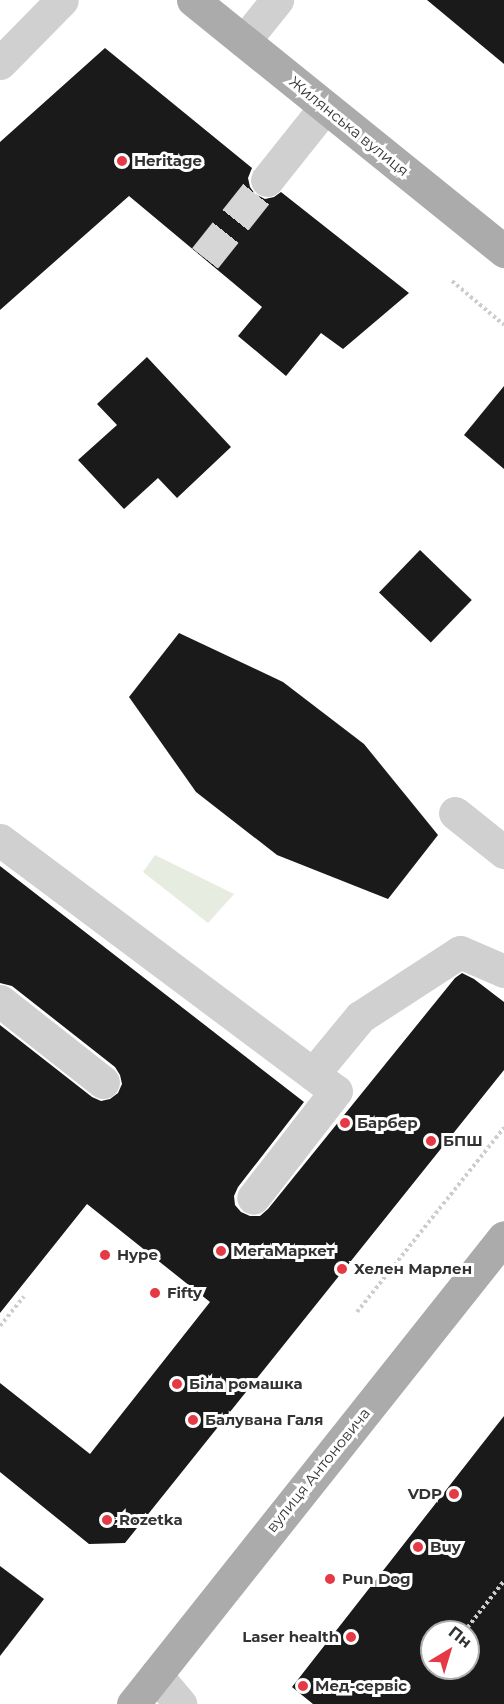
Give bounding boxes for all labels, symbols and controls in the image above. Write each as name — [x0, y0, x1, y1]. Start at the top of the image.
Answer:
street label: Жилянська вулиця — [286, 72, 412, 180]
place label: Heritage — [134, 152, 202, 170]
marker: Heritage — [115, 154, 129, 168]
place label: Барбер — [357, 1114, 418, 1132]
marker: Барбер — [338, 1116, 352, 1130]
place label: БПШ — [443, 1132, 483, 1150]
marker: БПШ — [424, 1134, 438, 1148]
place label: МегаМаркет — [233, 1242, 335, 1260]
marker: МегаМаркет — [214, 1244, 228, 1258]
place label: Hype — [117, 1246, 158, 1264]
marker: Hype — [98, 1248, 112, 1262]
place label: Хелен Марлен — [354, 1260, 472, 1278]
marker: Хелен Марлен — [335, 1262, 349, 1276]
place label: Fifty — [167, 1284, 202, 1302]
marker: Fifty — [148, 1286, 162, 1300]
place label: Біла ромашка — [189, 1375, 303, 1393]
marker: Біла ромашка — [170, 1377, 184, 1391]
street label: вулиця Антоновича — [262, 1404, 374, 1536]
place label: Балувана Галя — [205, 1411, 323, 1429]
marker: Балувана Галя — [186, 1413, 200, 1427]
place label: VDP — [408, 1485, 442, 1503]
marker: VDP — [447, 1487, 461, 1501]
place label: Rozetka — [119, 1511, 183, 1529]
marker: Rozetka — [100, 1513, 114, 1527]
place label: Buy — [430, 1538, 461, 1556]
marker: Buy — [411, 1540, 425, 1554]
place label: Pun Dog — [342, 1570, 411, 1588]
marker: Pun Dog — [323, 1572, 337, 1586]
north arrow — [420, 1620, 480, 1680]
text: Пн — [445, 1622, 476, 1652]
place label: Laser health — [242, 1628, 339, 1646]
marker: Laser health — [344, 1630, 358, 1644]
place label: Мед-сервіс — [315, 1677, 407, 1695]
marker: Мед-сервіс — [296, 1679, 310, 1693]

